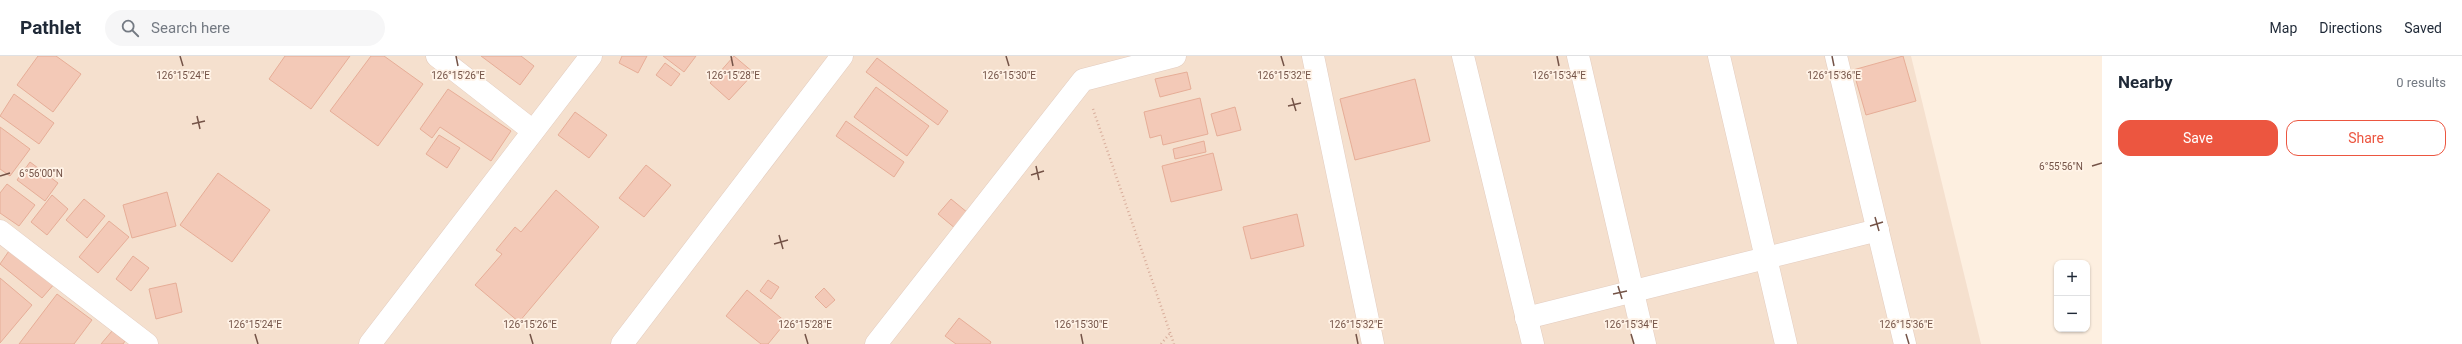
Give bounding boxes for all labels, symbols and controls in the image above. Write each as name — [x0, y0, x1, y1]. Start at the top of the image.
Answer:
search box — [105, 10, 385, 46]
text: Pathlet — [20, 16, 81, 39]
icon: search — [119, 17, 141, 39]
text: Search here — [151, 19, 230, 37]
text: Map — [2270, 20, 2297, 36]
text: Directions — [2319, 20, 2382, 36]
text: Saved — [2404, 20, 2442, 36]
text: 126°15'24"E — [156, 70, 210, 81]
text: 126°15'26"E — [431, 70, 485, 81]
text: 126°15'28"E — [706, 70, 760, 81]
text: 126°15'30"E — [982, 70, 1036, 81]
text: 126°15'32"E — [1257, 70, 1311, 81]
text: 126°15'34"E — [1532, 70, 1586, 81]
text: 126°15'36"E — [1807, 70, 1861, 81]
text: Nearby — [2118, 72, 2173, 92]
text: 0 results — [2396, 75, 2446, 90]
button: Save — [2118, 120, 2278, 156]
button: Share — [2286, 120, 2446, 156]
text: 6°55'56"N — [2039, 161, 2083, 172]
text: 6°56'00"N — [19, 168, 63, 179]
map controls — [2054, 260, 2090, 332]
button: + — [2054, 260, 2090, 296]
button: − — [2054, 296, 2090, 332]
text: 126°15'24"E — [228, 319, 282, 330]
text: 126°15'26"E — [503, 319, 557, 330]
text: 126°15'28"E — [778, 319, 832, 330]
text: 126°15'30"E — [1054, 319, 1108, 330]
text: 126°15'32"E — [1329, 319, 1383, 330]
text: 126°15'34"E — [1604, 319, 1658, 330]
text: 126°15'36"E — [1879, 319, 1933, 330]

